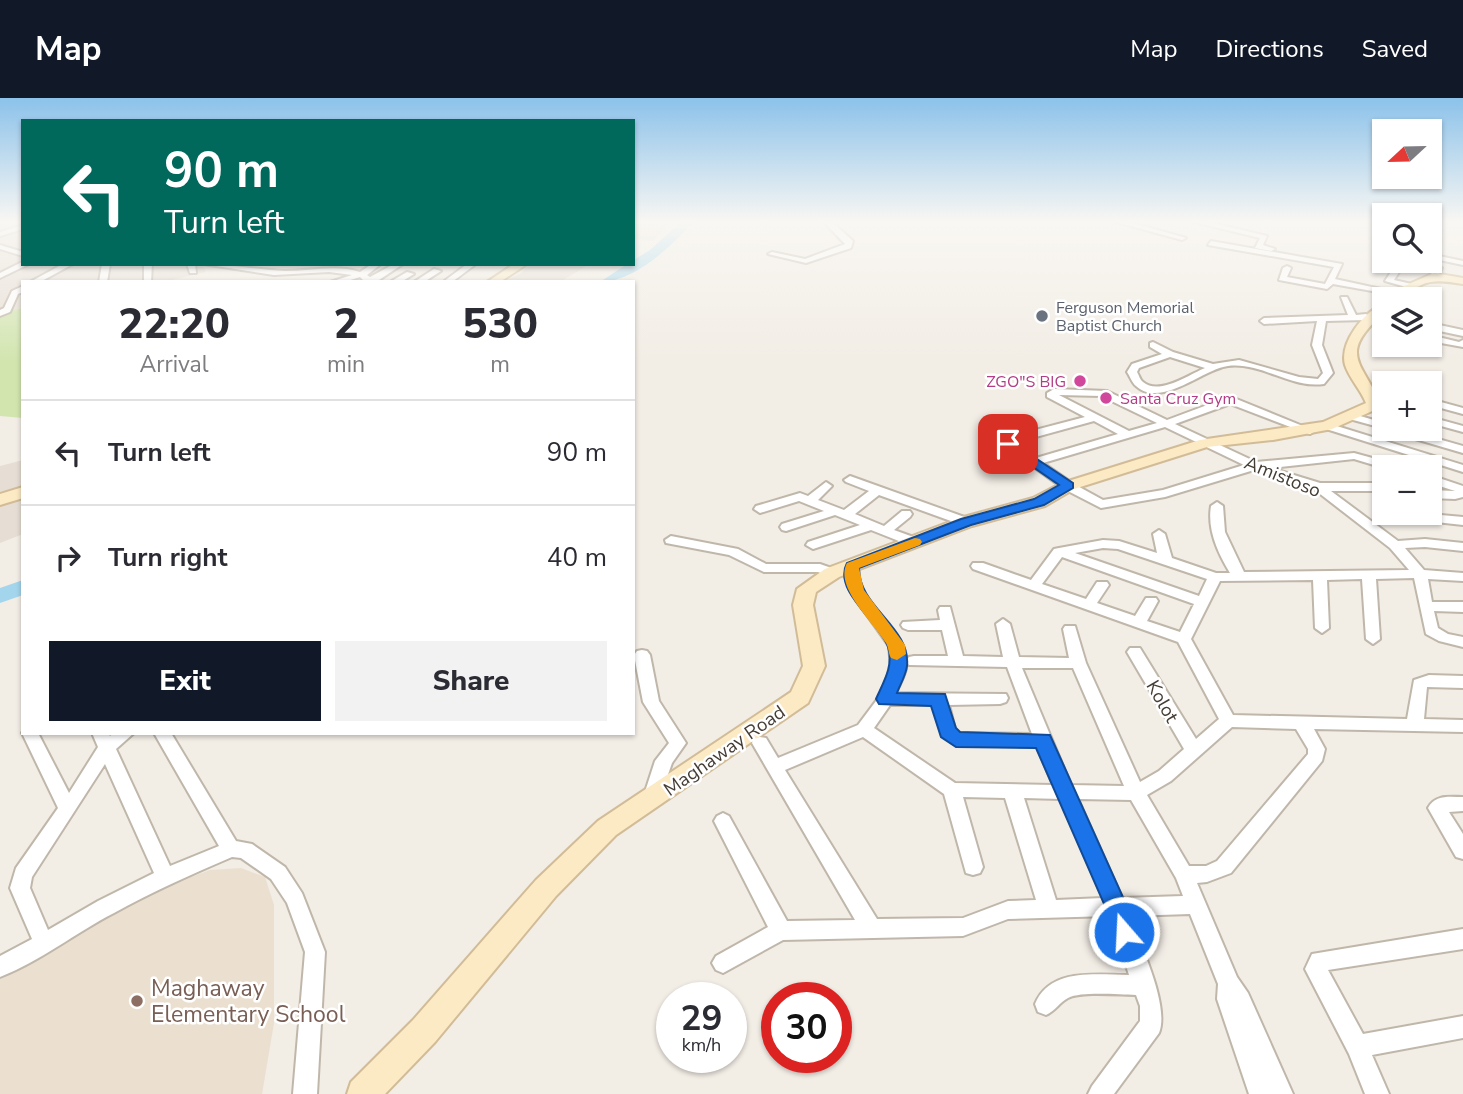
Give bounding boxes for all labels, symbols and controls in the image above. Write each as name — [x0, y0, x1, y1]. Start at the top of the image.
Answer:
text: Map — [35, 27, 102, 72]
text: Map — [1130, 33, 1177, 65]
text: Directions — [1215, 33, 1324, 65]
text: Saved — [1362, 33, 1428, 65]
north arrow — [1372, 119, 1442, 189]
map controls — [1372, 119, 1442, 525]
text: 90 m — [164, 137, 279, 204]
icon: left — [49, 147, 140, 238]
text: Turn left — [164, 201, 284, 244]
button: search — [1372, 203, 1442, 273]
button: layers — [1372, 287, 1442, 357]
text: 22:20 — [118, 296, 230, 353]
text: 2 — [333, 296, 359, 353]
text: 530 — [462, 296, 538, 353]
place label: Ferguson Memorial Baptist Church — [1056, 297, 1194, 337]
marker: Ferguson Memorial Baptist Church — [1034, 308, 1050, 324]
text: Arrival — [139, 349, 209, 380]
text: min — [327, 349, 365, 380]
text: m — [490, 349, 510, 380]
place label: ZGO"S BIG — [986, 371, 1066, 393]
button: + — [1372, 371, 1442, 441]
marker: ZGO"S BIG — [1072, 373, 1088, 389]
place label: Santa Cruz Gym — [1120, 388, 1236, 410]
marker: Santa Cruz Gym — [1098, 390, 1114, 406]
pin — [978, 414, 1038, 474]
icon: arrive — [989, 425, 1027, 463]
icon: left — [49, 434, 87, 472]
text: Turn left — [108, 435, 211, 470]
text: 90 m — [547, 435, 607, 470]
street label: Amistoso — [1240, 450, 1325, 504]
button: − — [1372, 455, 1442, 525]
icon: right — [49, 539, 87, 577]
text: Turn right — [108, 540, 227, 575]
text: 40 m — [547, 540, 607, 575]
button: Exit — [49, 641, 321, 721]
button: Share — [335, 641, 607, 721]
street label: Kolot — [1140, 676, 1185, 728]
street label: Maghaway Road — [659, 699, 791, 802]
position arrow — [1087, 895, 1161, 969]
place label: Maghaway Elementary School — [151, 973, 346, 1030]
speed limit sign: 30 — [761, 982, 852, 1073]
marker: Maghaway Elementary School — [129, 993, 145, 1009]
text: 29 — [680, 995, 723, 1042]
text: km/h — [682, 1033, 721, 1057]

